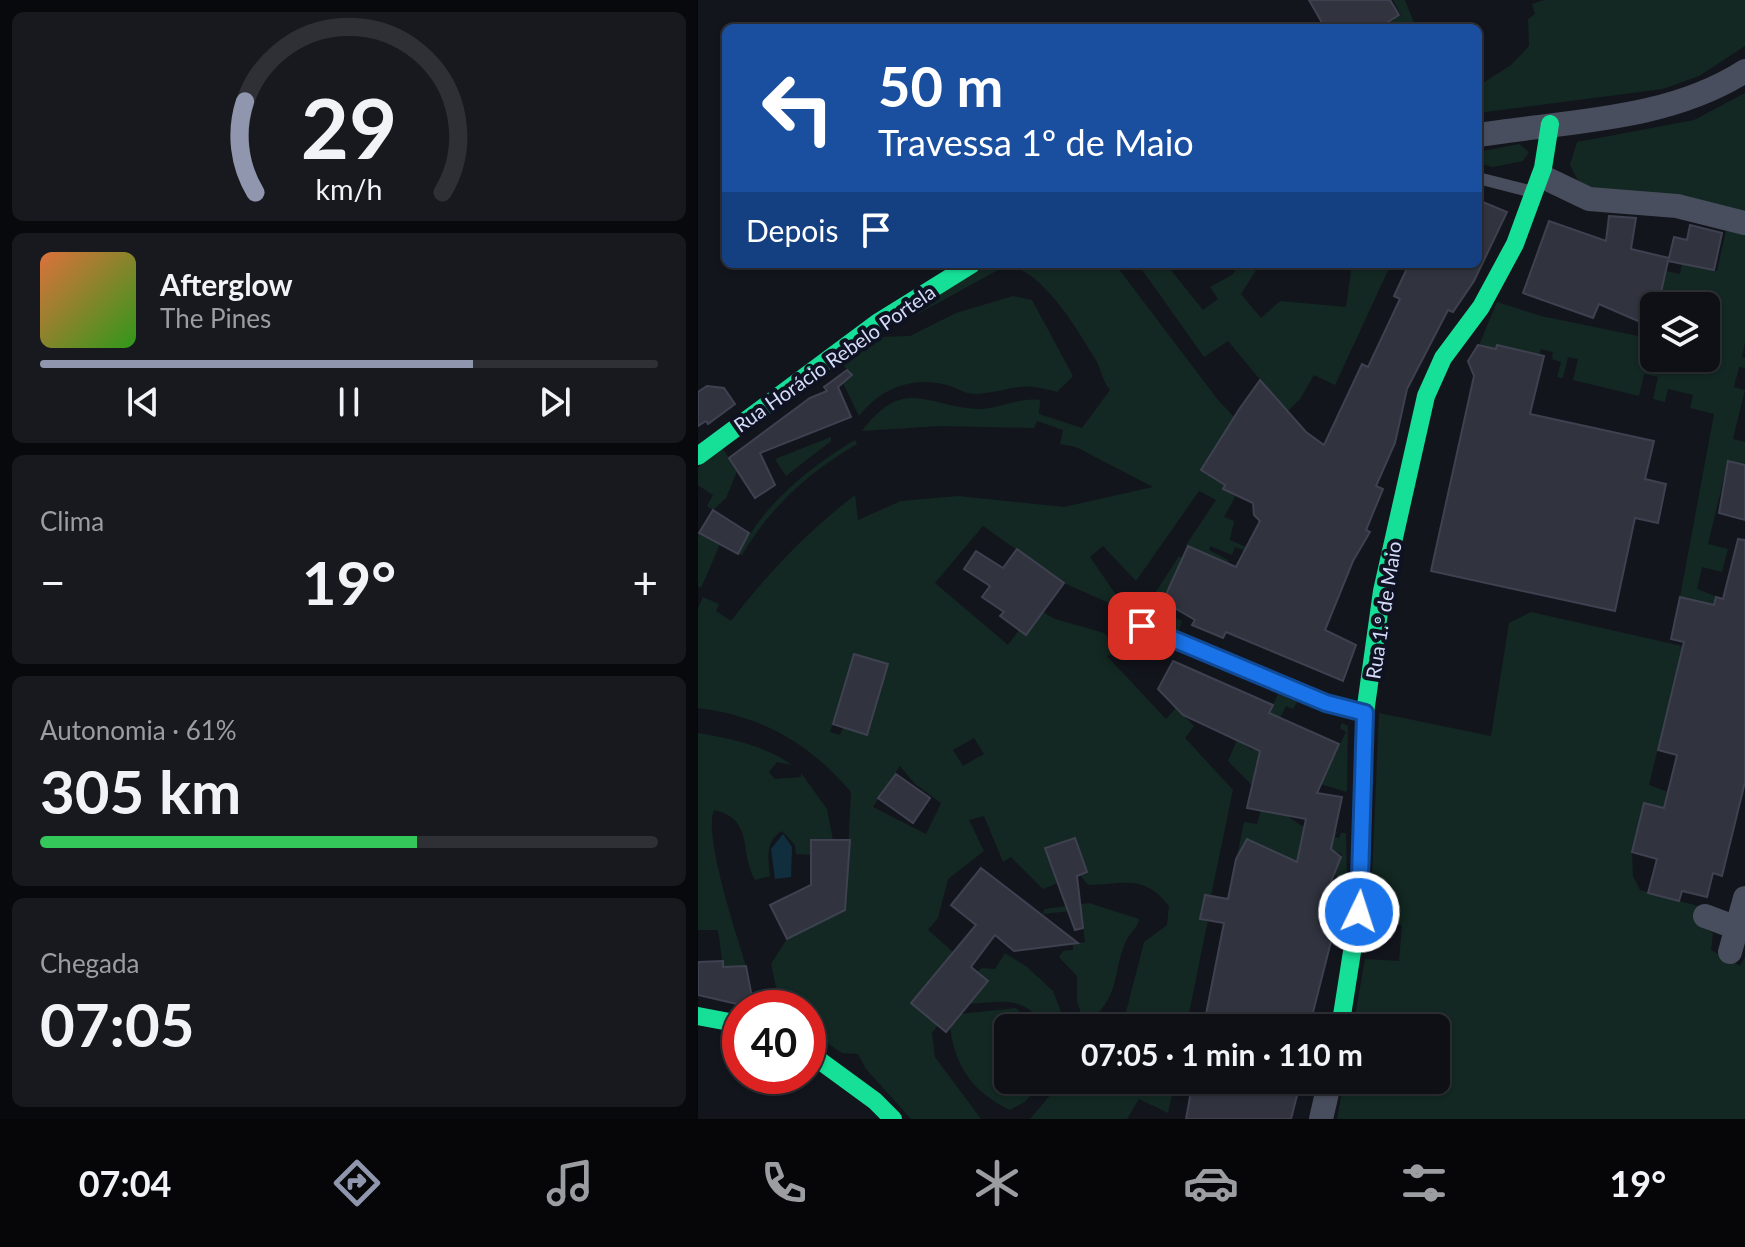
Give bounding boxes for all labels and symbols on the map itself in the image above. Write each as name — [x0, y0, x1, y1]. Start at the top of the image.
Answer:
street label: Rua Horácio Rebelo Portela — [729, 279, 939, 437]
street label: Rua 1.º de Maio — [1360, 539, 1406, 681]
pin — [1108, 592, 1176, 660]
position arrow — [1317, 870, 1401, 954]
speed limit sign: 40 — [722, 990, 826, 1094]

